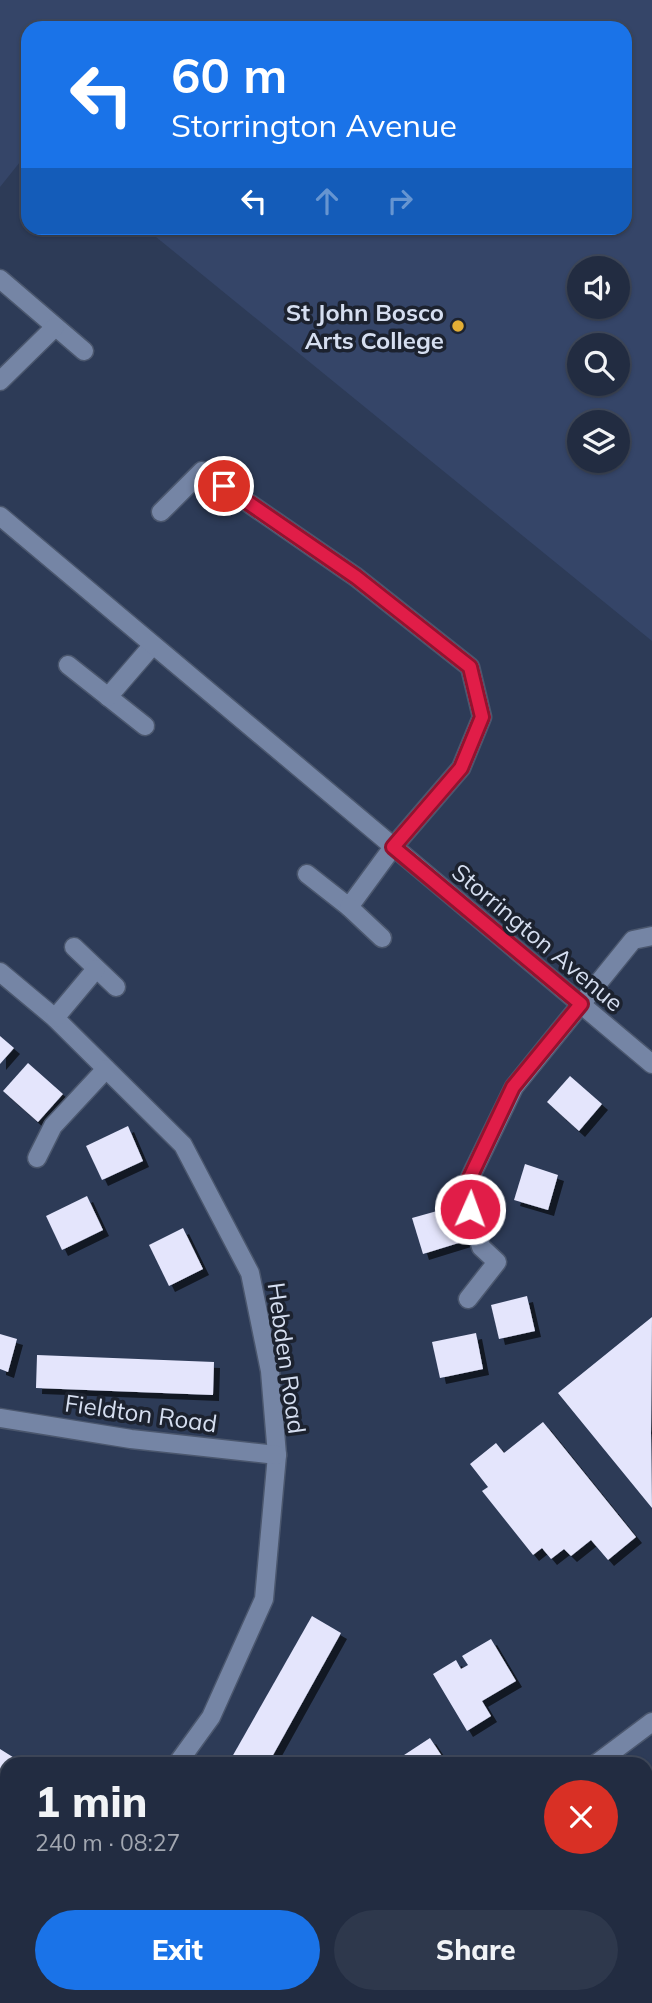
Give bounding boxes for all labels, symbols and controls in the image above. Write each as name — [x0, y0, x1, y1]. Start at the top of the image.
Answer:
text: 60 m — [171, 44, 287, 105]
icon: left — [56, 49, 147, 140]
text: Storrington Avenue — [171, 105, 457, 145]
icon: left — [235, 182, 273, 220]
icon: ahead — [308, 182, 346, 220]
icon: right — [381, 182, 419, 220]
map controls — [567, 256, 630, 473]
button: sound — [567, 256, 630, 319]
place label: St John Bosco Arts College — [286, 297, 444, 355]
marker: St John Bosco Arts College — [450, 318, 466, 334]
button: search — [567, 333, 630, 396]
button: layers — [567, 410, 630, 473]
pin — [194, 456, 254, 516]
icon: arrive — [205, 467, 243, 505]
street label: Storrington Avenue — [446, 857, 630, 1017]
position arrow — [433, 1172, 507, 1246]
street label: Hebden Road — [262, 1280, 312, 1436]
street label: Fieldton Road — [63, 1387, 219, 1439]
text: 1 min — [35, 1775, 148, 1828]
button: close — [544, 1780, 618, 1854]
text: 240 m · 08:27 — [35, 1828, 180, 1857]
button: Exit — [35, 1910, 320, 1990]
button: Share — [334, 1910, 618, 1990]

